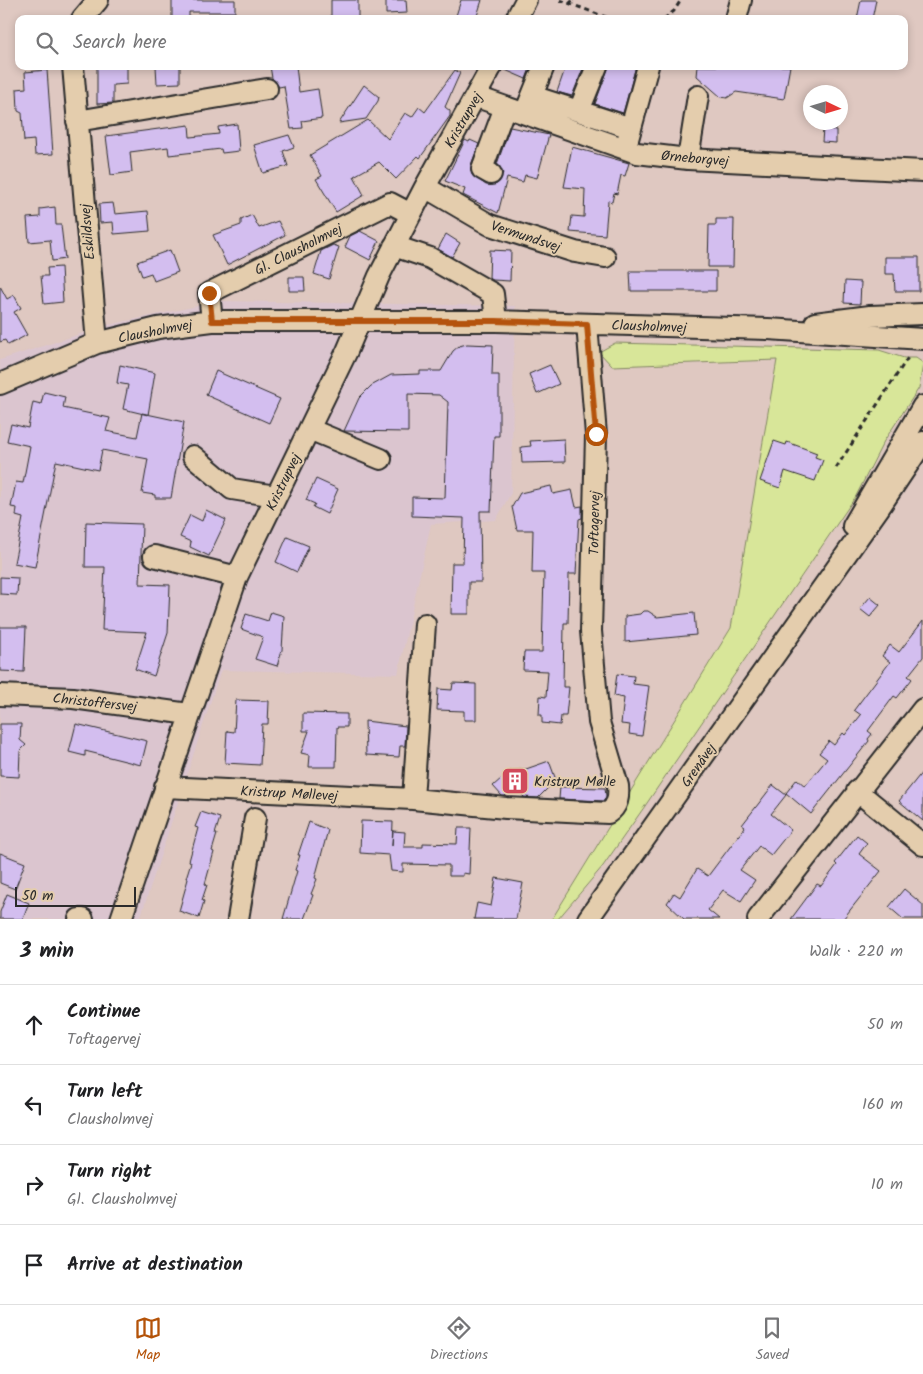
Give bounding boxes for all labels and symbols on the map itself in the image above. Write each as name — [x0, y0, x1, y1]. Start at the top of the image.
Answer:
north arrow — [803, 85, 848, 130]
street label: Kristrupvej — [439, 88, 489, 153]
street label: Ørneborgvej — [660, 145, 730, 173]
street label: Eskildsvej — [75, 203, 101, 261]
street label: Vermundsvej — [488, 215, 564, 259]
street label: Gl. Clausholmvej — [251, 218, 347, 282]
route end — [198, 282, 221, 305]
street label: Clausholmvej — [116, 314, 195, 350]
street label: Clausholmvej — [611, 315, 687, 339]
route start — [585, 423, 608, 446]
street label: Kristrupvej — [261, 450, 307, 515]
street label: Toftagervej — [583, 490, 607, 555]
street label: Christoffersvej — [52, 688, 139, 718]
street label: Grenåvej — [676, 739, 722, 792]
building icon: Kristrup Mølle — [500, 766, 530, 796]
place label: Kristrup Mølle — [534, 771, 617, 793]
street label: Kristrup Møllevej — [240, 780, 339, 808]
scale bar — [15, 884, 136, 907]

